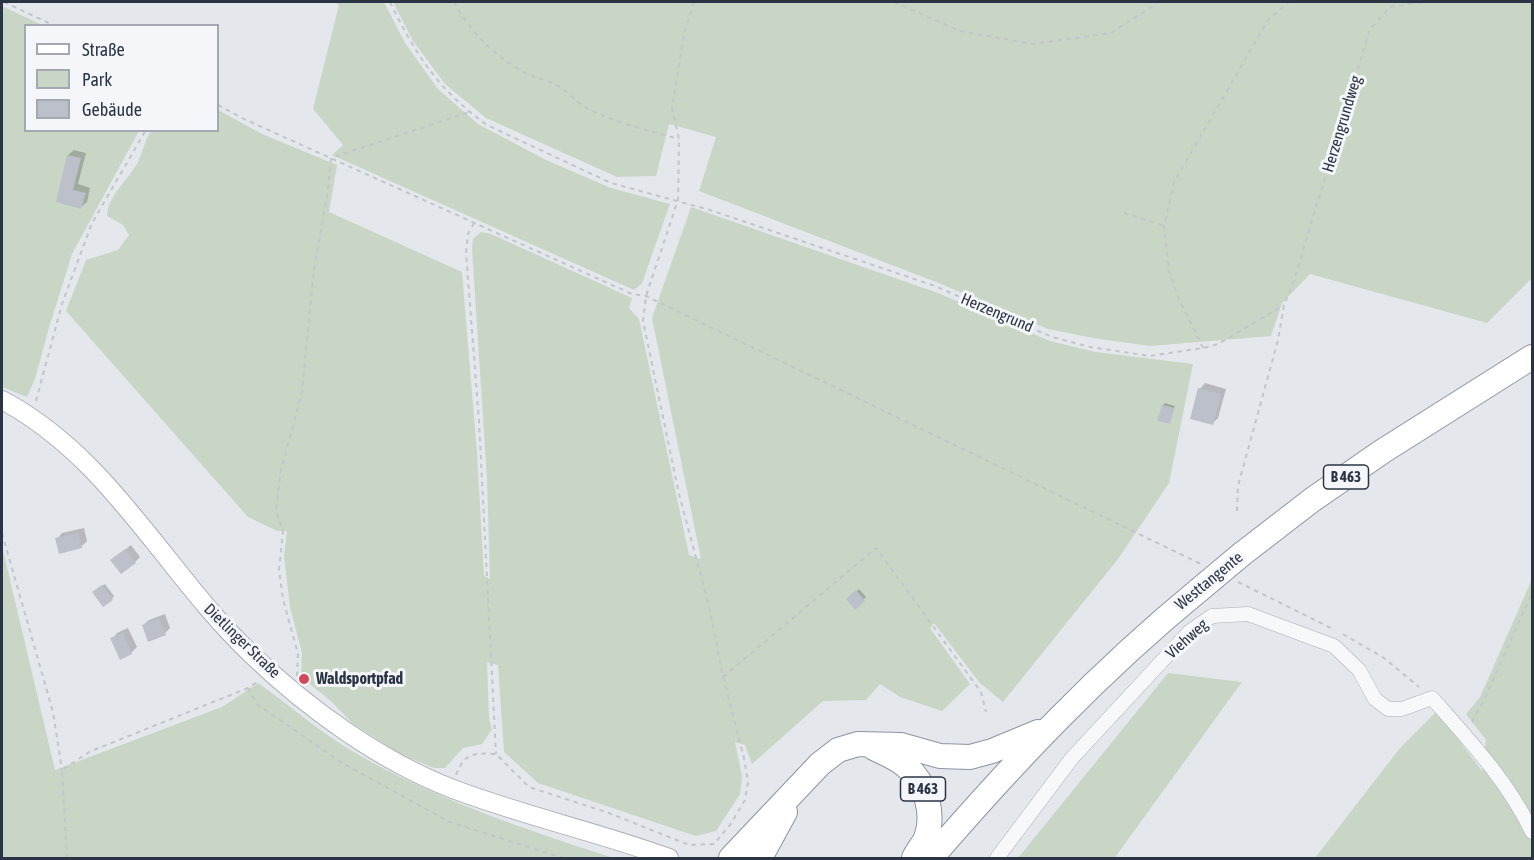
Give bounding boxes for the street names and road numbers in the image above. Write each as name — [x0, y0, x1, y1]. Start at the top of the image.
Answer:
street label: Herzengrundweg — [1318, 73, 1366, 175]
street label: Herzengrund — [958, 289, 1036, 337]
road number: B 463 — [1324, 465, 1368, 489]
street label: Westtangente — [1171, 548, 1247, 614]
street label: Dietlinger Straße — [200, 600, 284, 682]
street label: Viehweg — [1162, 615, 1212, 663]
road number: B 463 — [900, 777, 946, 801]

